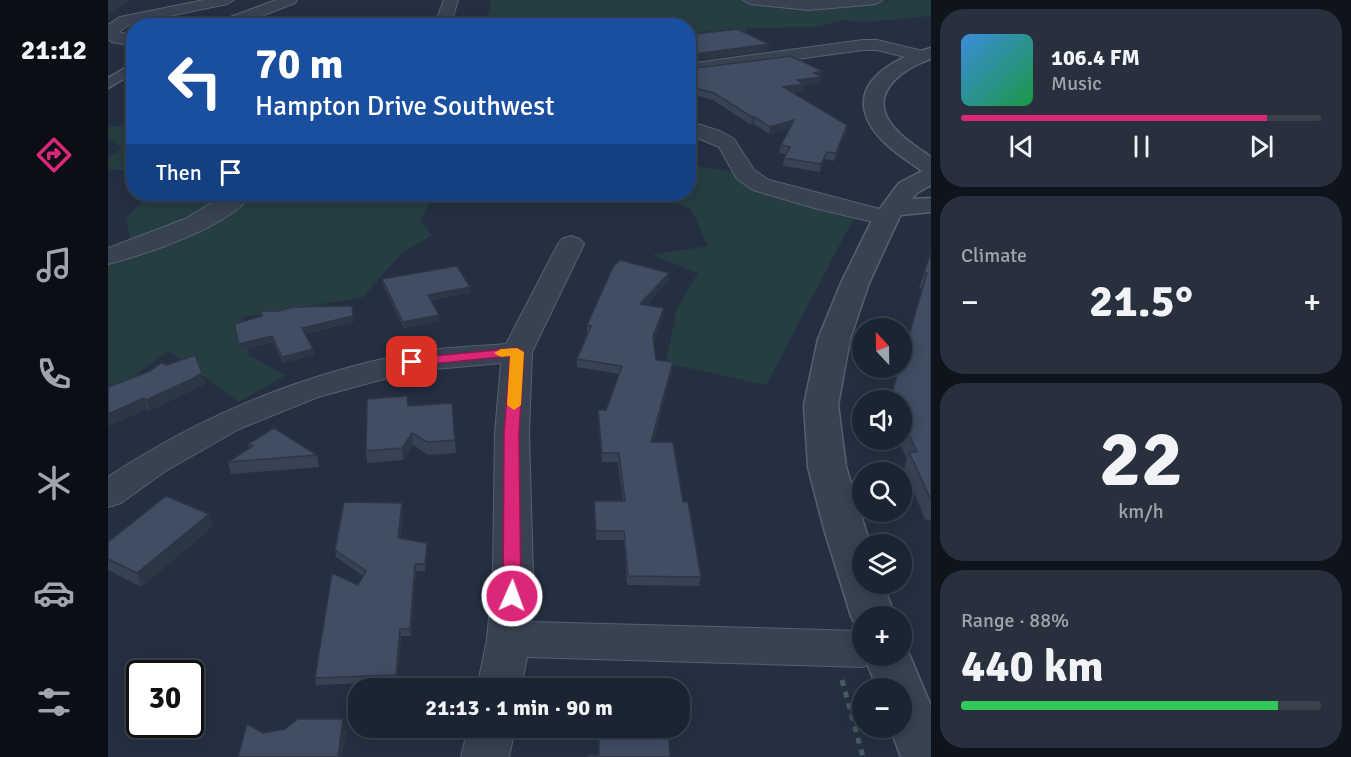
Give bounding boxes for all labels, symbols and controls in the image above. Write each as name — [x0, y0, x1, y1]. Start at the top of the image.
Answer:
text: 21:12 — [21, 34, 87, 67]
text: 70 m — [255, 39, 344, 90]
icon: left — [156, 42, 234, 120]
text: 106.4 FM — [1051, 44, 1140, 71]
text: Music — [1051, 71, 1102, 96]
text: Hampton Drive Southwest — [255, 90, 554, 123]
icon: previous — [1005, 130, 1038, 163]
icon: pause — [1125, 130, 1158, 163]
icon: next — [1245, 130, 1278, 163]
icon: directions — [33, 134, 75, 176]
icon: arrive — [214, 156, 247, 189]
text: Then — [156, 159, 202, 186]
text: Climate — [961, 243, 1027, 268]
icon: music — [33, 244, 75, 286]
text: 21.5° — [1089, 274, 1193, 329]
text: − — [961, 282, 979, 323]
text: + — [1303, 282, 1321, 323]
north arrow — [852, 318, 912, 378]
map controls — [852, 318, 912, 738]
pin — [386, 336, 437, 387]
icon: arrive — [395, 345, 428, 378]
icon: phone — [33, 353, 75, 395]
button: sound — [852, 390, 912, 450]
text: 22 — [1099, 412, 1183, 508]
icon: climate — [33, 462, 75, 504]
button: search — [852, 462, 912, 522]
text: km/h — [1118, 499, 1164, 524]
button: layers — [852, 534, 912, 594]
position arrow — [480, 564, 544, 628]
icon: car — [33, 572, 75, 614]
button: + — [852, 606, 912, 666]
text: Range · 88% — [961, 608, 1069, 633]
text: 440 km — [961, 639, 1104, 694]
speed limit sign: 30 — [126, 660, 204, 738]
button: − — [852, 678, 912, 738]
icon: filters — [33, 681, 75, 723]
text: 21:13 · 1 min · 90 m — [425, 694, 613, 721]

